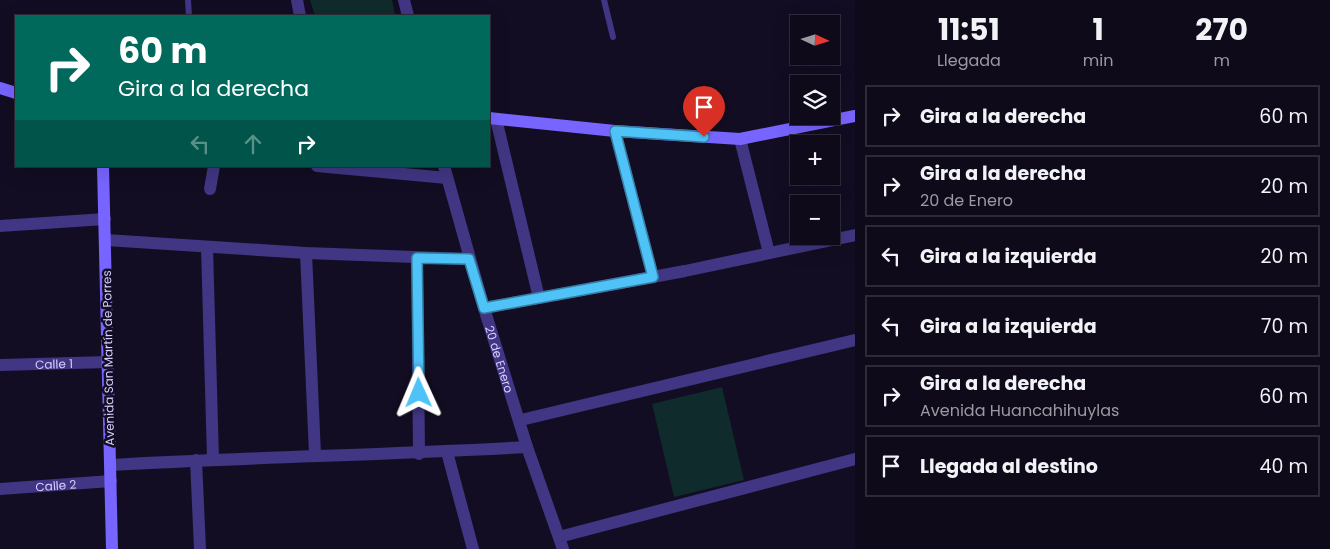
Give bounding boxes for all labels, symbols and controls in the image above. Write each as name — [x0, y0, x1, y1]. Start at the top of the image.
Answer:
text: 11:51 — [938, 8, 1000, 51]
text: 1 — [1092, 8, 1104, 51]
text: 270 — [1195, 8, 1248, 51]
north arrow — [790, 15, 840, 65]
map controls — [790, 15, 840, 245]
text: 60 m — [118, 26, 208, 75]
icon: right — [35, 35, 100, 100]
text: Llegada — [937, 49, 1001, 72]
text: min — [1083, 49, 1113, 72]
text: m — [1213, 49, 1230, 72]
text: Gira a la derecha — [118, 73, 309, 104]
button: layers — [790, 75, 840, 125]
pin — [683, 86, 725, 137]
icon: arrive — [690, 93, 718, 121]
icon: right — [877, 102, 905, 130]
text: Gira a la derecha — [920, 103, 1086, 130]
text: 60 m — [1259, 103, 1308, 130]
icon: left — [186, 130, 214, 158]
icon: ahead — [239, 130, 267, 158]
icon: right — [292, 130, 320, 158]
button: + — [790, 135, 840, 185]
text: Gira a la derecha — [920, 160, 1086, 187]
icon: right — [877, 172, 905, 200]
text: 20 m — [1260, 173, 1308, 200]
text: 20 de Enero — [920, 189, 1013, 212]
button: − — [790, 195, 840, 245]
icon: left — [877, 242, 905, 270]
text: Gira a la izquierda — [920, 243, 1097, 270]
text: 20 m — [1260, 243, 1308, 270]
street label: Avenida San Martín de Porres — [98, 270, 118, 446]
icon: left — [877, 312, 905, 340]
text: Gira a la izquierda — [920, 313, 1097, 340]
text: 70 m — [1261, 313, 1308, 340]
street label: 20 de Enero — [481, 323, 518, 395]
street label: Calle 1 — [35, 354, 73, 373]
position arrow — [392, 366, 444, 418]
text: Gira a la derecha — [920, 370, 1086, 397]
icon: right — [877, 382, 905, 410]
text: 60 m — [1259, 383, 1308, 410]
text: Avenida Huancahihuylas — [920, 399, 1119, 422]
icon: arrive — [877, 452, 905, 480]
text: Llegada al destino — [920, 453, 1098, 480]
text: 40 m — [1259, 453, 1308, 480]
street label: Calle 2 — [35, 475, 77, 495]

